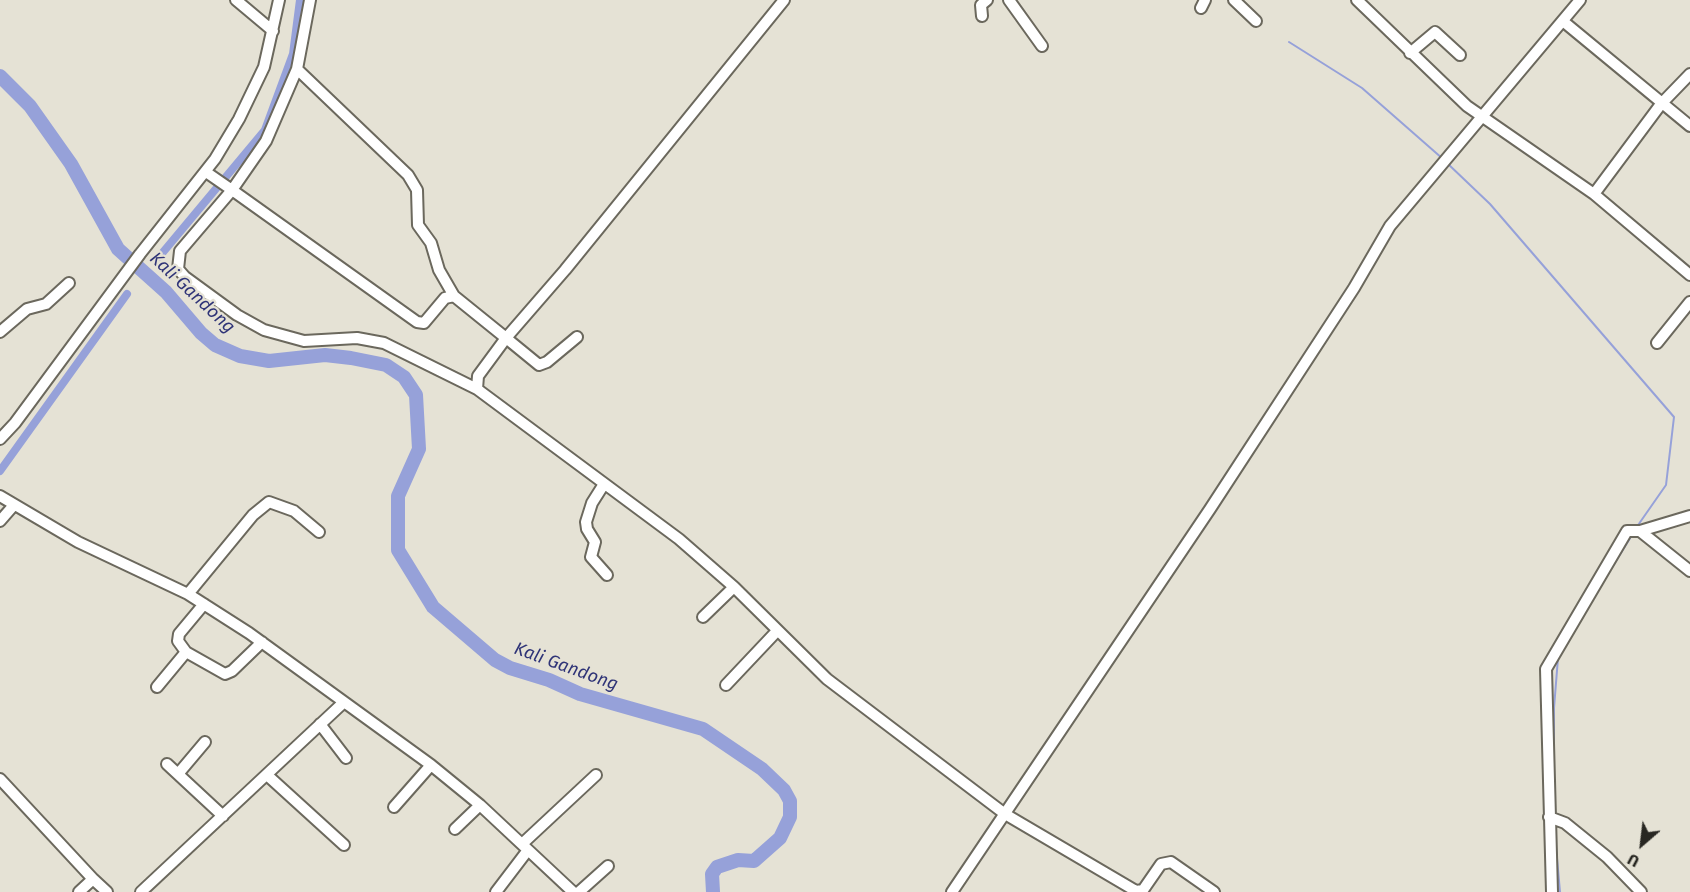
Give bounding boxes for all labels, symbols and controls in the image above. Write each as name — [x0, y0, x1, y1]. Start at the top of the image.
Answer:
water label: Kali Gandong — [145, 248, 239, 338]
water label: Kali Gandong — [511, 638, 621, 696]
north arrow — [1612, 814, 1672, 874]
text: U — [1624, 850, 1642, 871]

